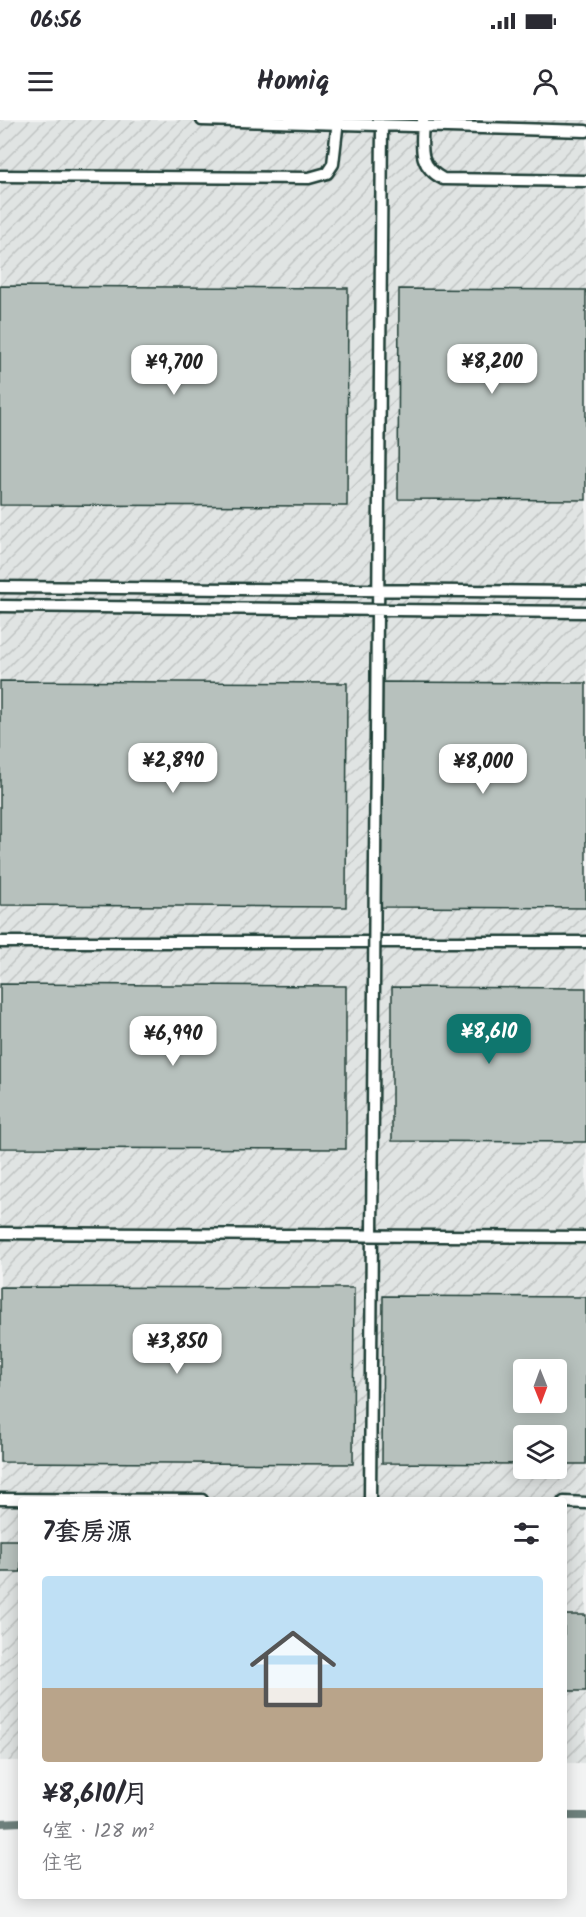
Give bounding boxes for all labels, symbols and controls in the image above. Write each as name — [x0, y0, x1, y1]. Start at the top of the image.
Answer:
text: 06:56 — [30, 4, 82, 39]
text: Homiq — [256, 60, 330, 103]
icon: menu — [24, 65, 57, 98]
icon: person — [529, 65, 562, 98]
pin: ¥8,200 — [443, 344, 541, 395]
pin: ¥9,700 — [125, 345, 223, 396]
text: ¥8,200 — [461, 347, 523, 379]
text: ¥9,700 — [145, 348, 203, 380]
pin: ¥2,890 — [124, 743, 222, 794]
pin: ¥8,000 — [434, 744, 532, 795]
text: ¥2,890 — [142, 746, 204, 778]
text: ¥8,000 — [453, 747, 513, 779]
pin: ¥8,610 — [440, 1014, 538, 1065]
pin: ¥6,990 — [124, 1016, 222, 1067]
text: ¥8,610 — [461, 1017, 517, 1049]
text: ¥6,990 — [144, 1019, 202, 1051]
pin: ¥3,850 — [128, 1324, 226, 1375]
text: ¥3,850 — [147, 1327, 207, 1359]
north arrow — [513, 1359, 567, 1413]
map controls — [513, 1359, 567, 1479]
button: layers — [513, 1425, 567, 1479]
text: 7套房源 — [42, 1512, 132, 1554]
icon: filters — [510, 1517, 543, 1550]
icon: home — [239, 1615, 347, 1723]
text: ¥8,610/月 — [42, 1774, 149, 1816]
text: 4室 · 128 m² — [42, 1816, 154, 1848]
text: 住宅 — [42, 1848, 82, 1880]

